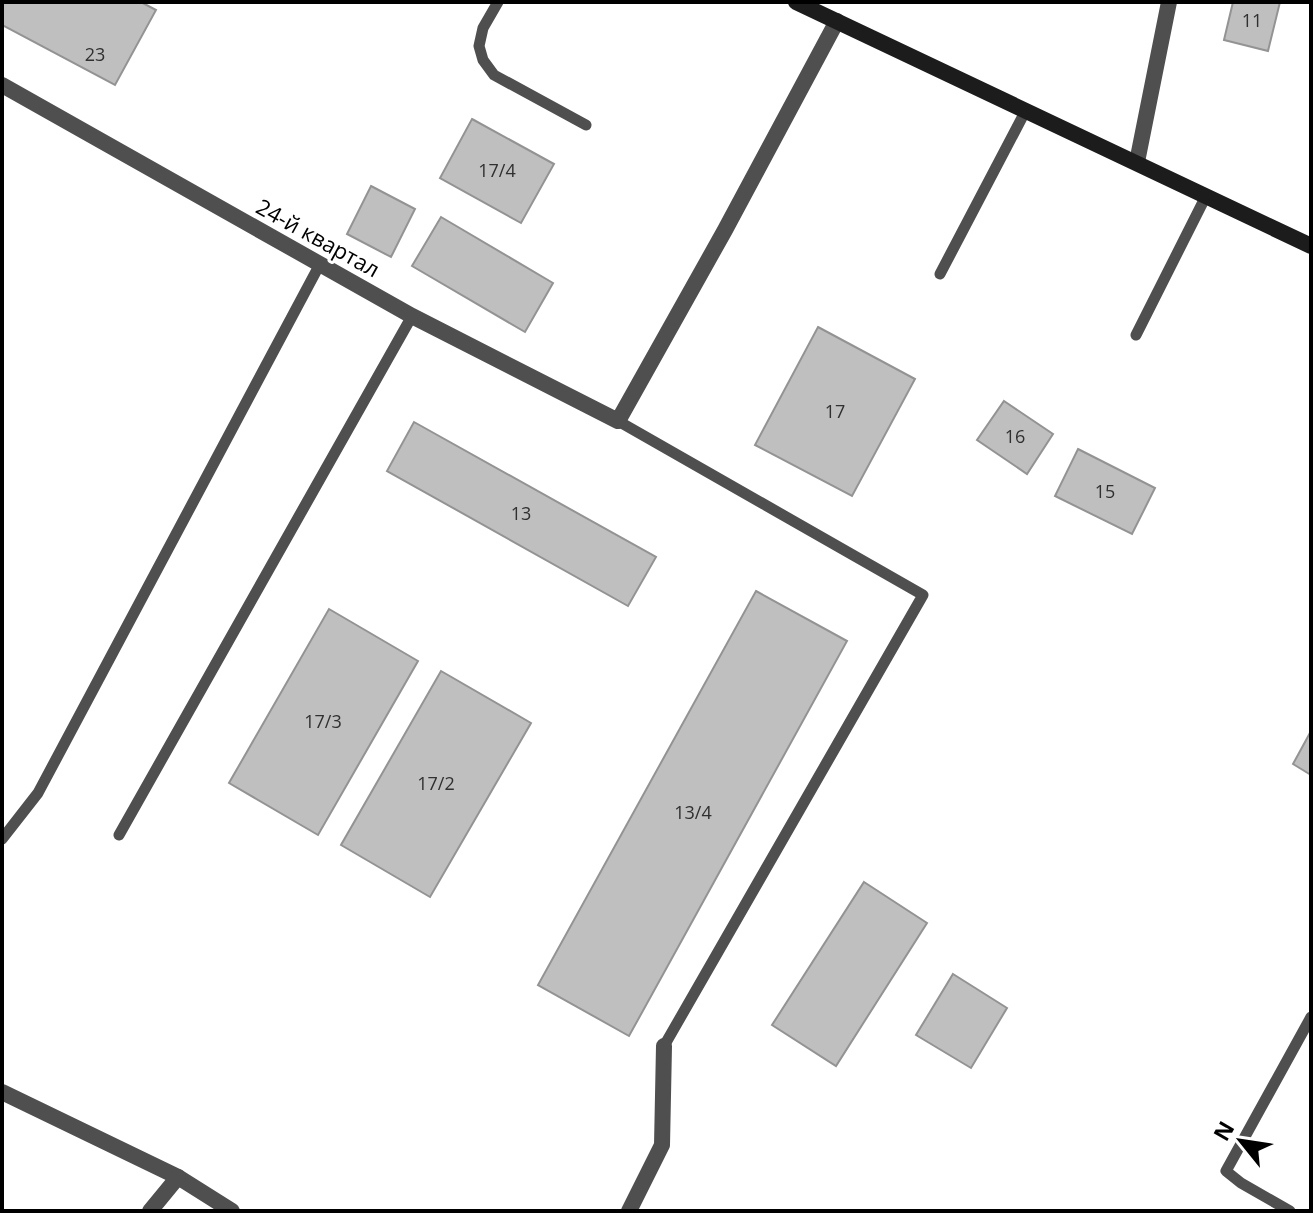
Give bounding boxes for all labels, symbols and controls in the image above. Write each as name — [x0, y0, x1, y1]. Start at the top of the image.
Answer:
house number: 11 — [1242, 8, 1262, 32]
house number: 23 — [85, 42, 105, 66]
house number: 17/4 — [478, 158, 516, 182]
street label: 24-й квартал — [251, 191, 386, 283]
house number: 17 — [825, 399, 845, 423]
house number: 16 — [1005, 424, 1025, 448]
house number: 15 — [1095, 479, 1115, 503]
house number: 13 — [511, 501, 531, 525]
house number: 17/3 — [304, 709, 342, 733]
house number: 17/2 — [417, 771, 455, 795]
house number: 13/4 — [674, 800, 712, 824]
north arrow — [1201, 1101, 1281, 1181]
text: N — [1205, 1115, 1240, 1146]

